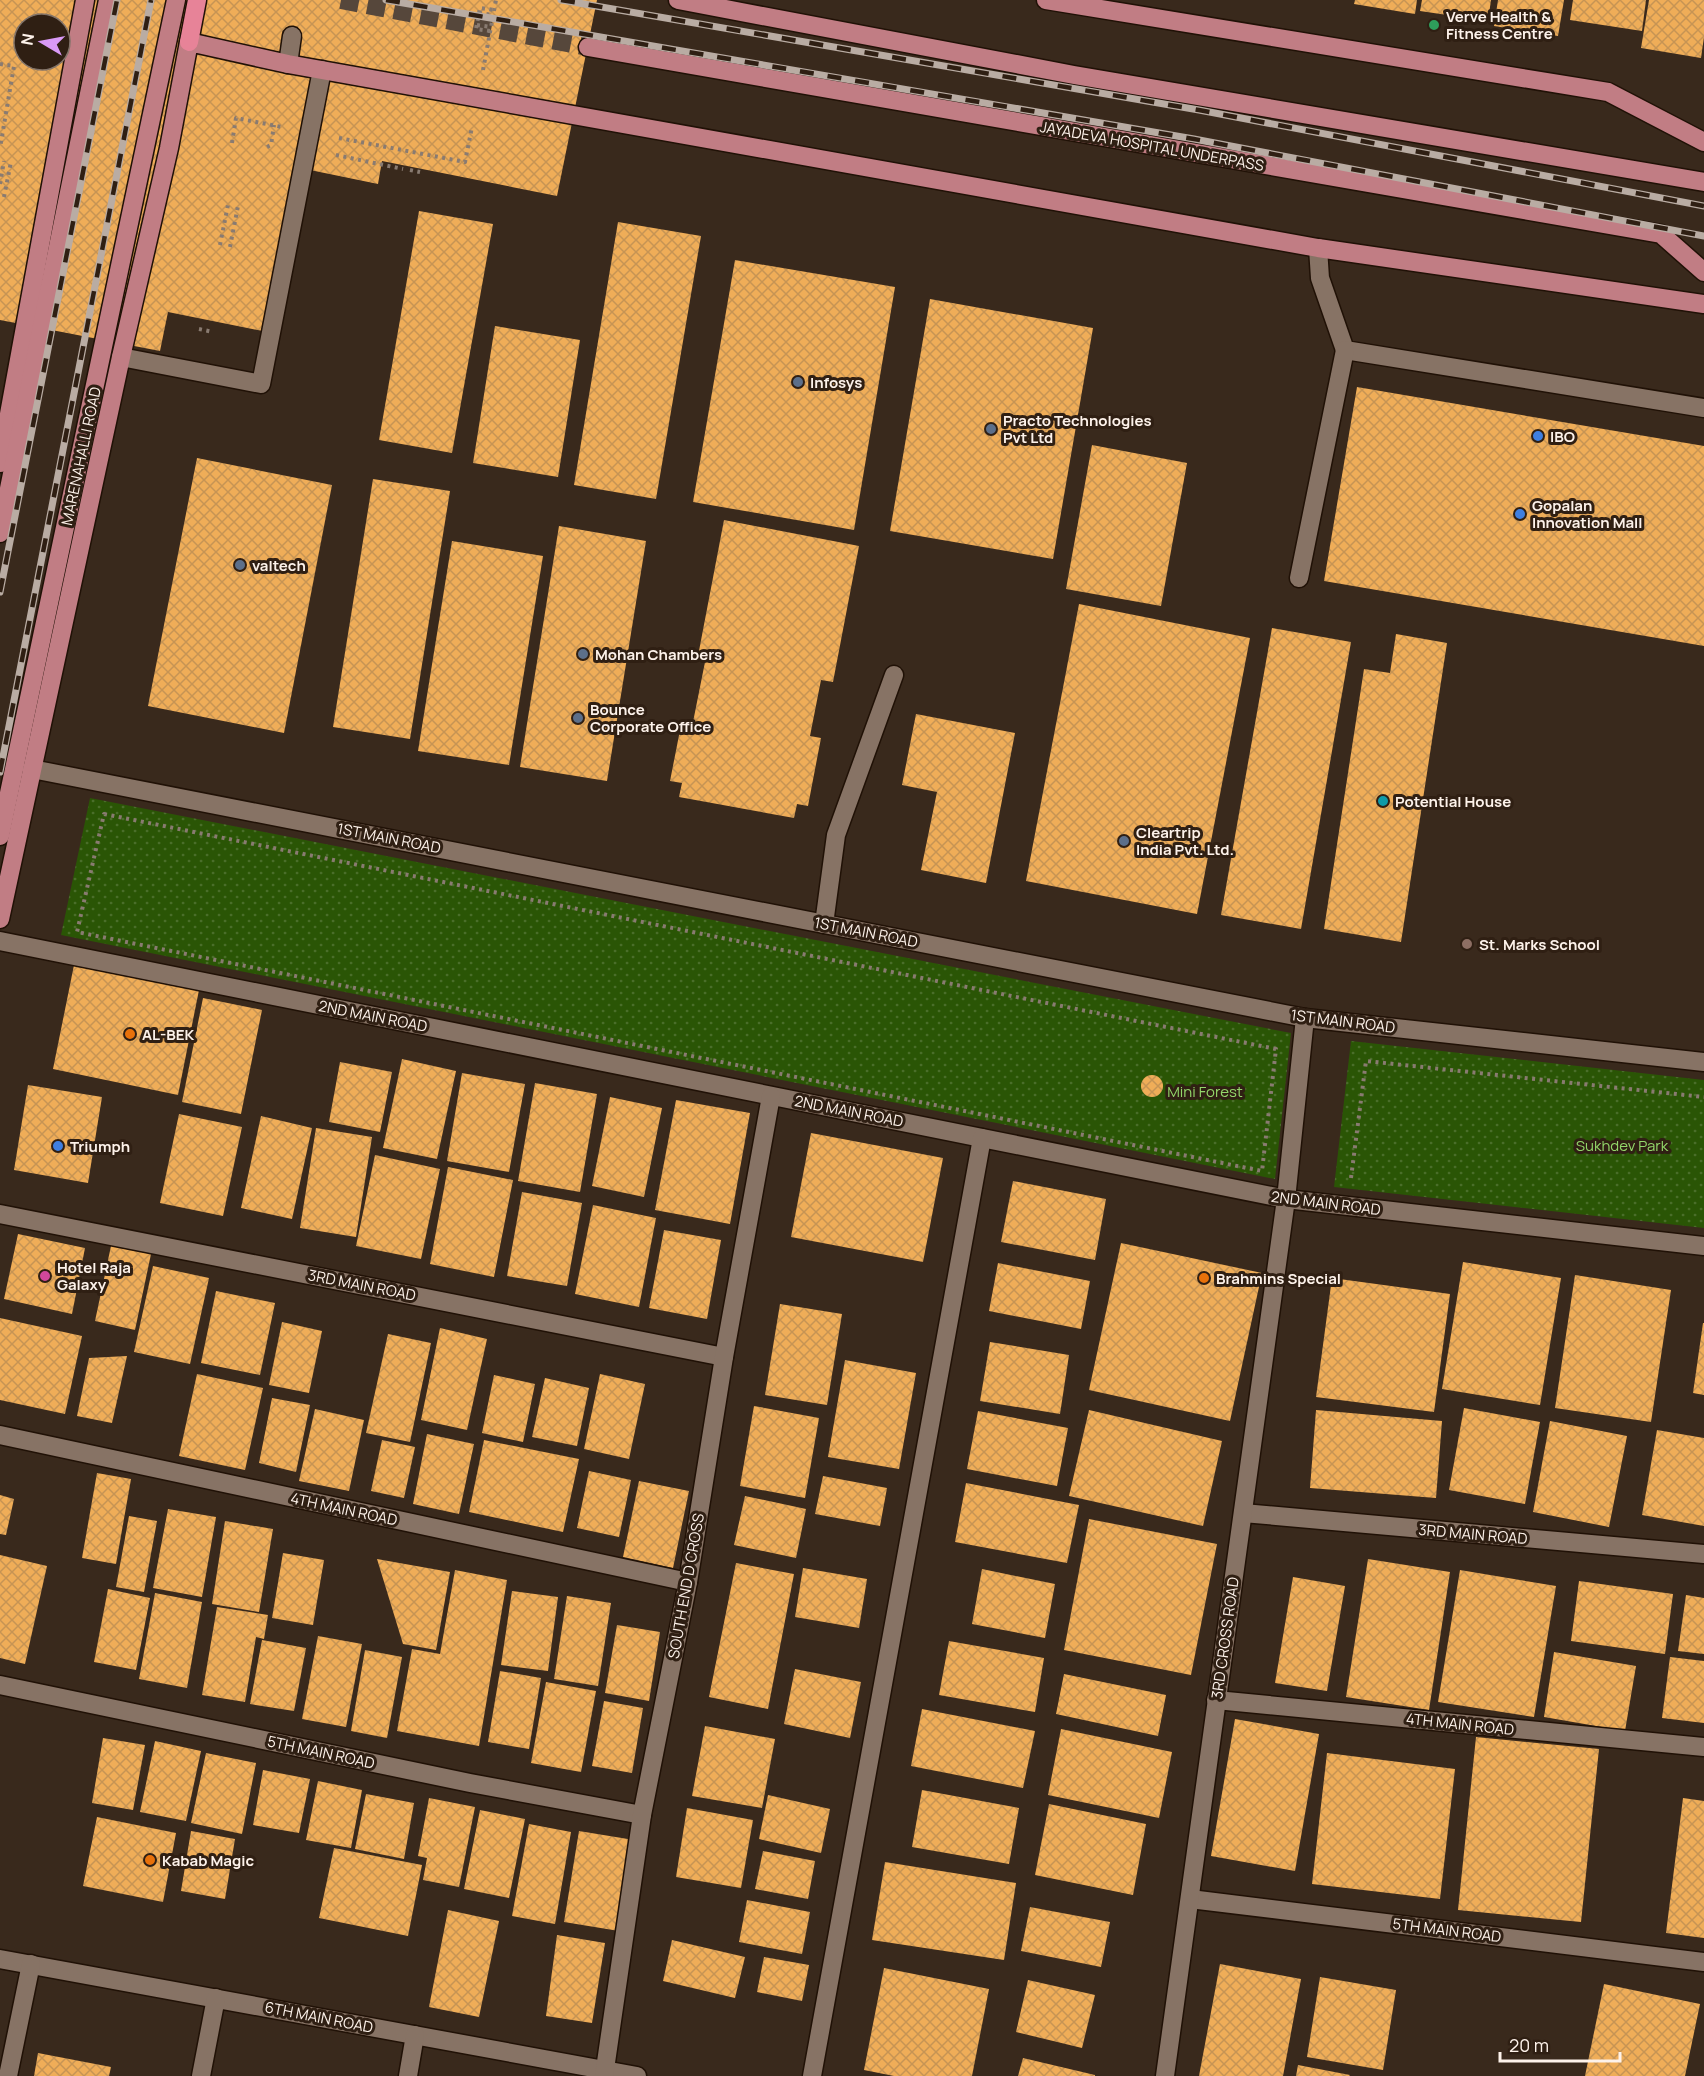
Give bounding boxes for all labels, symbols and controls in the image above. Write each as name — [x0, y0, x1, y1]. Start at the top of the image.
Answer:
place label: Verve Health & Fitness Centre — [1446, 6, 1553, 44]
north arrow — [12, 12, 72, 72]
marker: Verve Health & Fitness Centre — [1427, 18, 1441, 32]
text: N — [15, 32, 39, 47]
street label: JAYADEVA HOSPITAL UNDERPASS — [1038, 116, 1266, 176]
place label: Infosys — [810, 372, 862, 393]
marker: Infosys — [791, 375, 805, 389]
street label: MARENAHALLI ROAD — [56, 385, 106, 527]
place label: Practo Technologies Pvt Ltd — [1003, 410, 1152, 448]
marker: Practo Technologies Pvt Ltd — [984, 422, 998, 436]
place label: IBO — [1550, 426, 1575, 447]
marker: IBO — [1531, 429, 1545, 443]
place label: Gopalan Innovation Mall — [1532, 495, 1643, 533]
marker: Gopalan Innovation Mall — [1513, 507, 1527, 521]
place label: valtech — [252, 555, 306, 576]
marker: valtech — [233, 558, 247, 572]
place label: Mohan Chambers — [595, 644, 722, 665]
marker: Mohan Chambers — [576, 647, 590, 661]
place label: Bounce Corporate Office — [590, 699, 711, 737]
marker: Bounce Corporate Office — [571, 711, 585, 725]
place label: Potential House — [1395, 791, 1511, 812]
marker: Potential House — [1376, 794, 1390, 808]
street label: 1ST MAIN ROAD — [335, 818, 443, 858]
place label: Cleartrip India Pvt. Ltd. — [1136, 822, 1234, 860]
marker: Cleartrip India Pvt. Ltd. — [1117, 834, 1131, 848]
street label: 1ST MAIN ROAD — [812, 912, 920, 952]
place label: St. Marks School — [1479, 934, 1600, 955]
marker: St. Marks School — [1460, 937, 1474, 951]
street label: 2ND MAIN ROAD — [317, 995, 429, 1037]
street label: 1ST MAIN ROAD — [1290, 1004, 1396, 1038]
place label: AL-BEK — [142, 1024, 195, 1045]
marker: AL-BEK — [123, 1027, 137, 1041]
park label: Mini Forest — [1167, 1081, 1243, 1102]
street label: 2ND MAIN ROAD — [793, 1090, 905, 1132]
park label: Sukhdev Park — [1576, 1135, 1669, 1156]
place label: Triumph — [70, 1136, 130, 1157]
marker: Triumph — [51, 1139, 65, 1153]
street label: 2ND MAIN ROAD — [1270, 1186, 1382, 1220]
place label: Hotel Raja Galaxy — [57, 1257, 131, 1295]
street label: 3RD MAIN ROAD — [306, 1264, 418, 1306]
place label: Brahmins Special — [1216, 1268, 1341, 1289]
marker: Hotel Raja Galaxy — [38, 1269, 52, 1283]
marker: Brahmins Special — [1197, 1271, 1211, 1285]
street label: 4TH MAIN ROAD — [289, 1487, 399, 1531]
street label: SOUTH END D CROSS — [663, 1512, 709, 1660]
street label: 3RD MAIN ROAD — [1418, 1519, 1528, 1549]
street label: 3RD CROSS ROAD — [1206, 1576, 1244, 1700]
street label: 4TH MAIN ROAD — [1405, 1708, 1515, 1740]
street label: 5TH MAIN ROAD — [265, 1730, 377, 1774]
place label: Kabab Magic — [162, 1850, 254, 1871]
marker: Kabab Magic — [143, 1853, 157, 1867]
street label: 5TH MAIN ROAD — [1391, 1913, 1503, 1947]
street label: 6TH MAIN ROAD — [263, 1996, 375, 2038]
scale bar — [1500, 2025, 1620, 2063]
text: 20 m — [1509, 2033, 1549, 2057]

